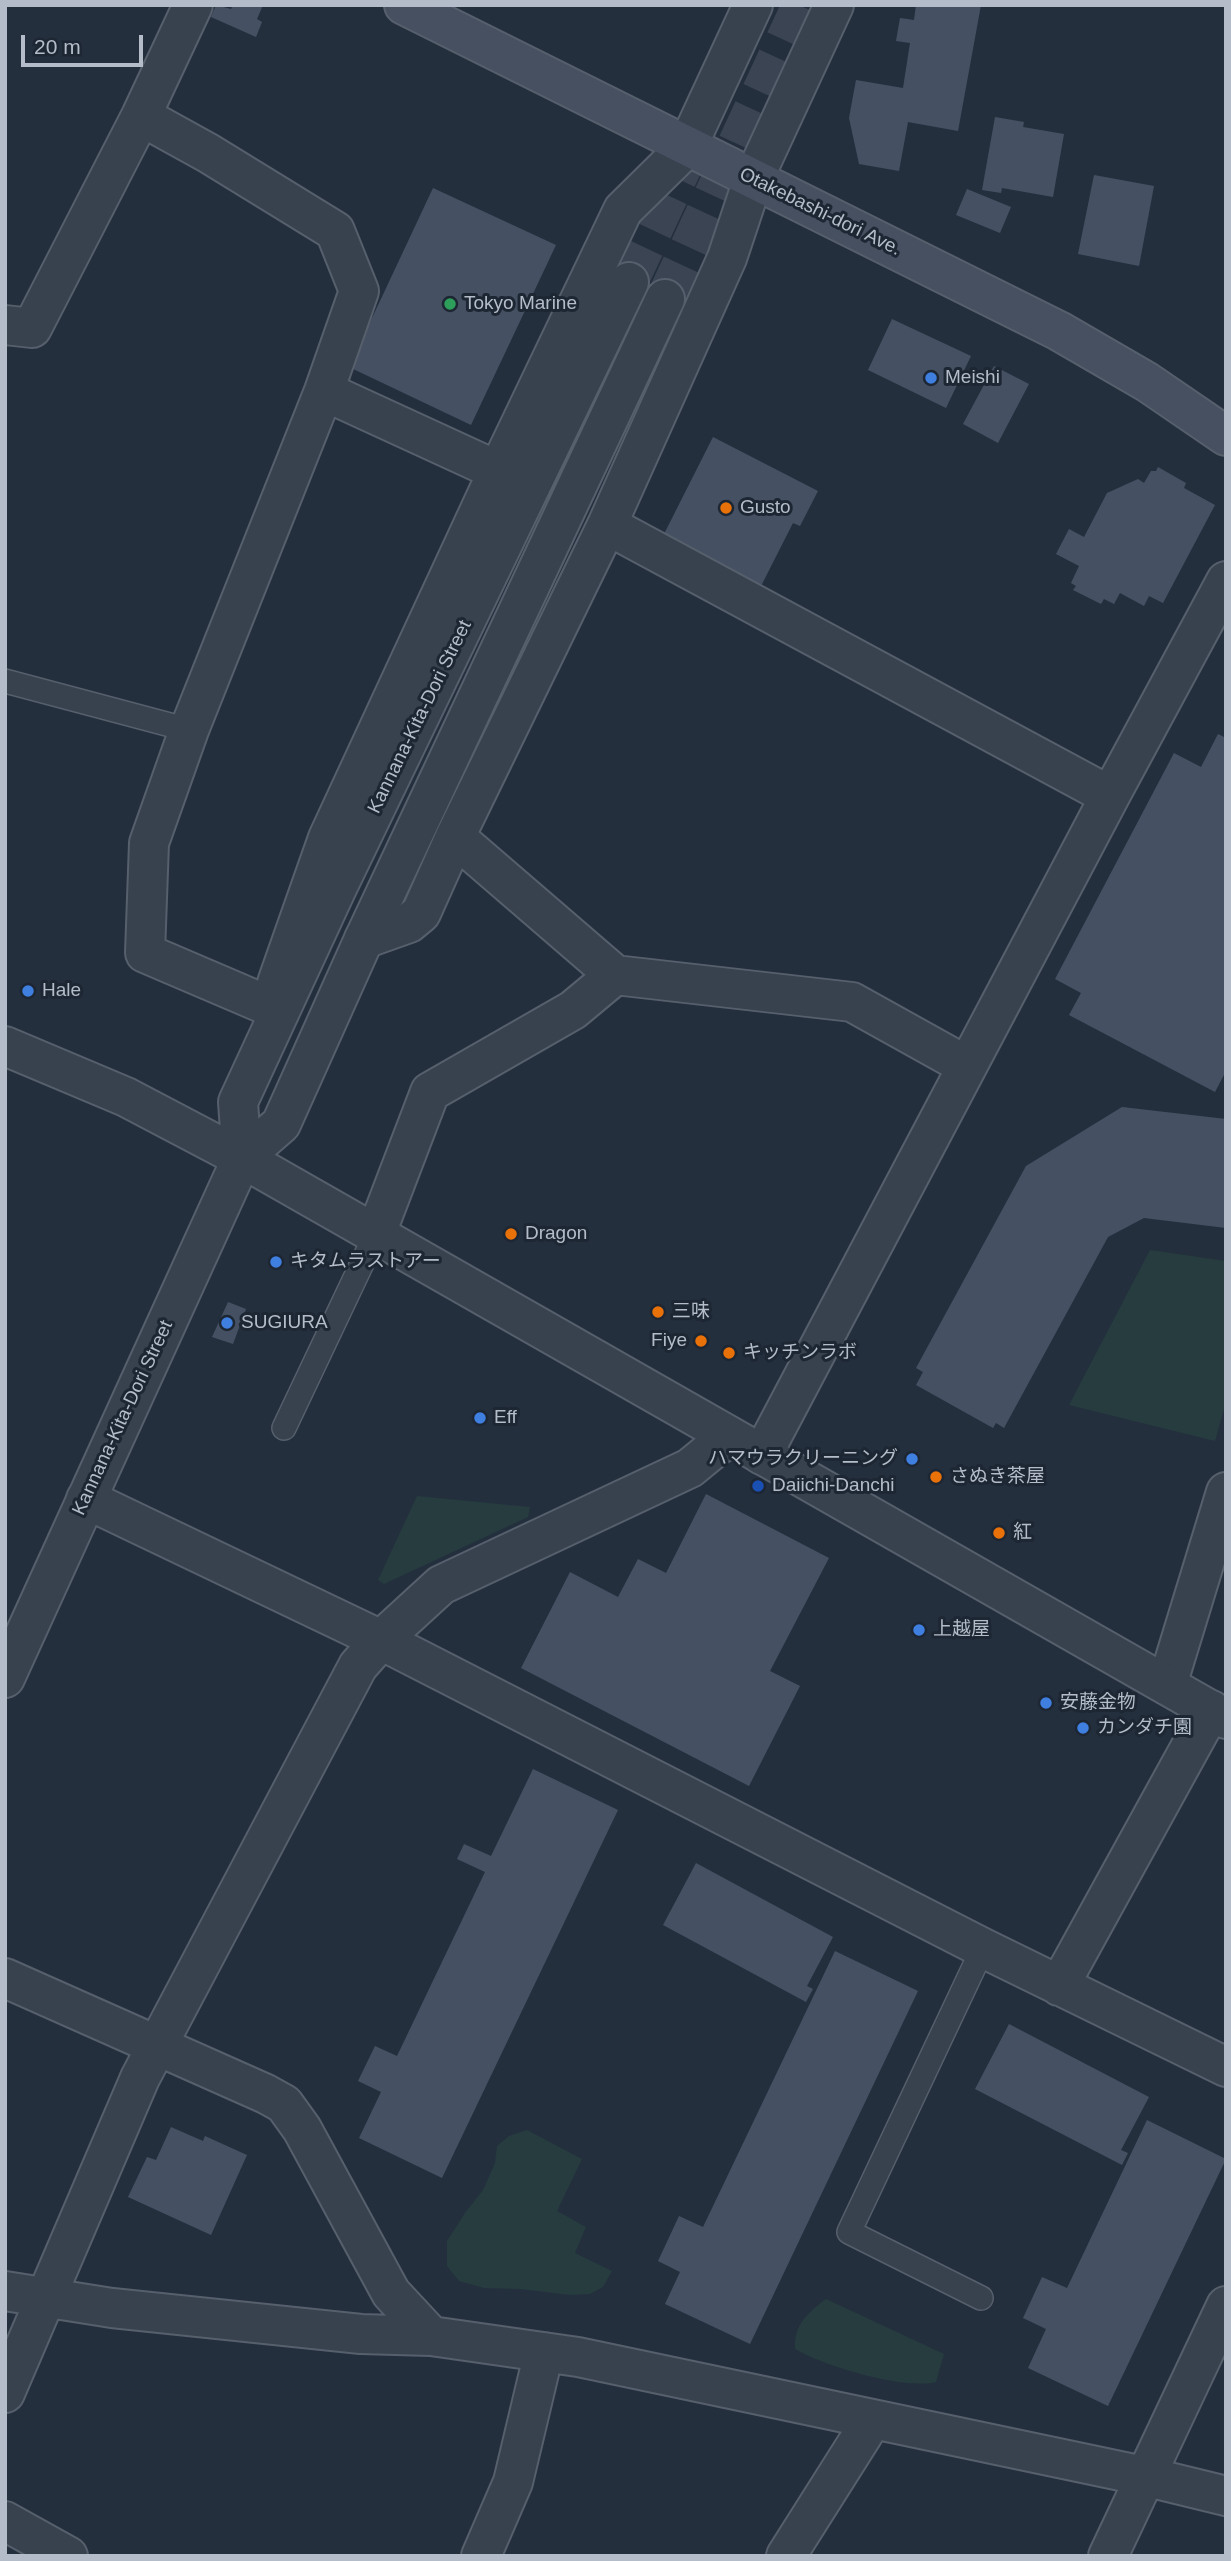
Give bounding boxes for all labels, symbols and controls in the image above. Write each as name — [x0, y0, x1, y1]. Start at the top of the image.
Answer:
scale bar — [24, 21, 147, 65]
text: 20 m — [34, 35, 81, 58]
street label: Otakebashi-dori Ave. — [735, 163, 905, 261]
place label: Tokyo Marine — [464, 293, 577, 315]
marker: Tokyo Marine — [442, 296, 458, 312]
place label: Meishi — [945, 367, 1000, 389]
marker: Meishi — [923, 370, 939, 386]
place label: Gusto — [740, 497, 791, 519]
marker: Gusto — [718, 500, 734, 516]
street label: Kannana-Kita-Dori Street — [363, 617, 477, 817]
place label: Hale — [42, 980, 81, 1002]
marker: Hale — [20, 983, 36, 999]
place label: Dragon — [525, 1223, 587, 1245]
marker: Dragon — [503, 1226, 519, 1242]
place label: キタムラストアー — [290, 1251, 441, 1273]
marker: キタムラストアー — [268, 1254, 284, 1270]
place label: 三味 — [672, 1301, 710, 1323]
marker: 三味 — [650, 1304, 666, 1320]
place label: SUGIURA — [241, 1312, 328, 1334]
marker: SUGIURA — [219, 1315, 235, 1331]
street label: Kannana-Kita-Dori Street — [68, 1317, 178, 1519]
place label: Fiye — [651, 1330, 687, 1352]
marker: Fiye — [693, 1333, 709, 1349]
place label: キッチンラボ — [743, 1342, 857, 1364]
marker: キッチンラボ — [721, 1345, 737, 1361]
place label: Eff — [494, 1407, 517, 1429]
marker: Eff — [472, 1410, 488, 1426]
place label: ハマウラクリーニング — [708, 1448, 898, 1470]
marker: ハマウラクリーニング — [904, 1451, 920, 1467]
place label: さぬき茶屋 — [950, 1466, 1045, 1488]
marker: さぬき茶屋 — [928, 1469, 944, 1485]
place label: Daiichi-Danchi — [772, 1475, 894, 1497]
marker: Daiichi-Danchi — [750, 1478, 766, 1494]
place label: 紅 — [1013, 1522, 1032, 1544]
marker: 紅 — [991, 1525, 1007, 1541]
place label: 上越屋 — [933, 1619, 990, 1641]
marker: 上越屋 — [911, 1622, 927, 1638]
place label: 安藤金物 — [1060, 1692, 1136, 1714]
marker: 安藤金物 — [1038, 1695, 1054, 1711]
place label: カンダチ園 — [1097, 1717, 1192, 1739]
marker: カンダチ園 — [1075, 1720, 1091, 1736]

